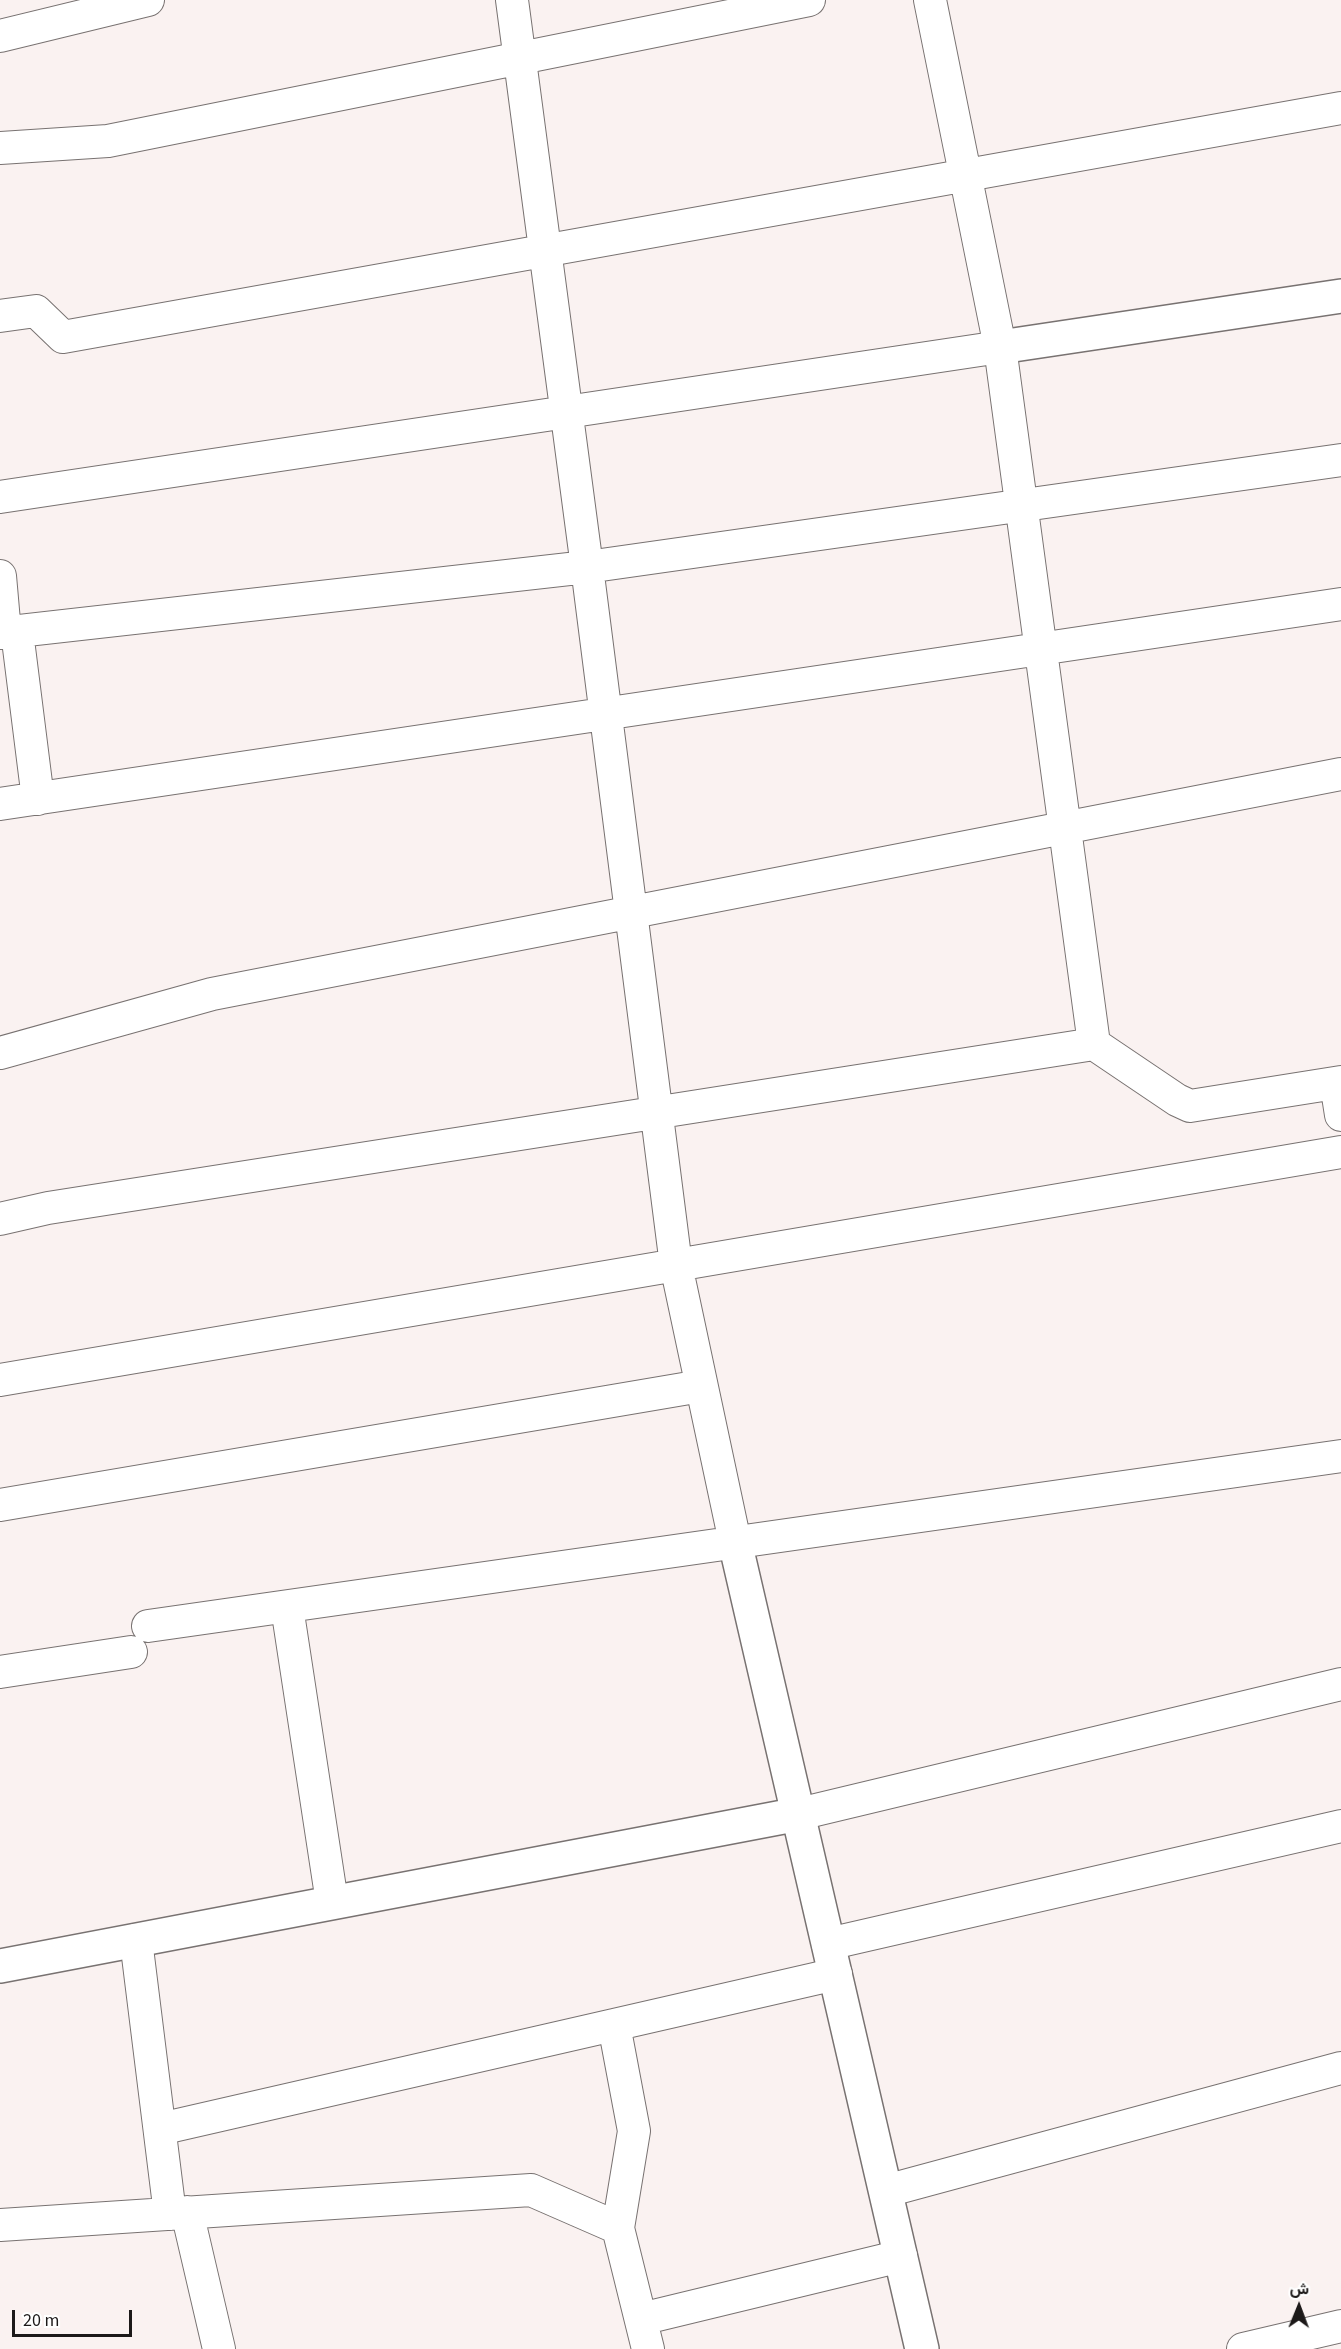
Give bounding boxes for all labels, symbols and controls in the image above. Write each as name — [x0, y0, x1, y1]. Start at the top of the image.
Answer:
north arrow — [1269, 2277, 1329, 2337]
text: ش — [1289, 2278, 1309, 2300]
scale bar — [15, 2298, 135, 2336]
text: 20 m — [23, 2308, 59, 2333]

